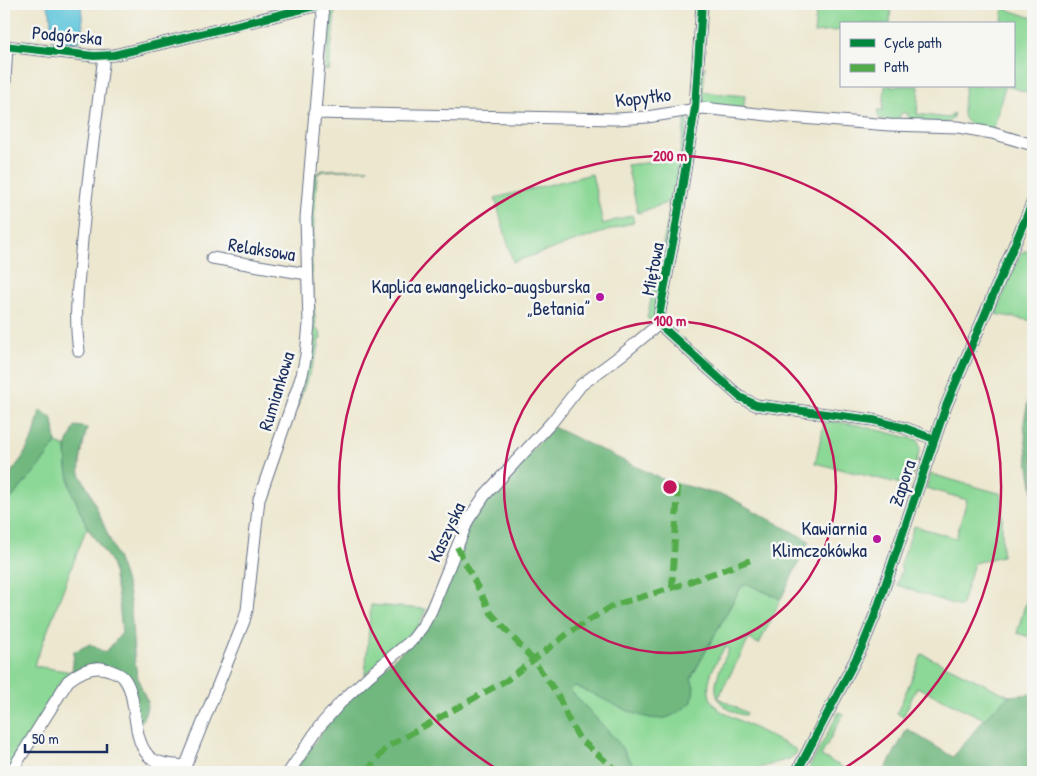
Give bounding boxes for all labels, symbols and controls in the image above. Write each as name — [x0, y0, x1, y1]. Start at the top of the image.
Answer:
street label: Podgórska — [31, 19, 104, 51]
legend — [840, 22, 1014, 88]
text: Cycle path — [884, 32, 942, 53]
text: Path — [884, 56, 909, 77]
street label: Kopytko — [614, 81, 673, 113]
text: 200 m — [653, 145, 687, 166]
street label: Relaksowa — [226, 231, 298, 267]
street label: Miętowa — [634, 240, 670, 298]
place label: Kaplica ewangelicko-augsburska „Betania” — [371, 273, 591, 321]
marker: Kaplica ewangelicko-augsburska „Betania” — [594, 291, 606, 303]
text: 100 m — [654, 310, 686, 331]
street label: Rumiankowa — [252, 348, 300, 434]
street label: Zapora — [882, 456, 922, 510]
centre of rings — [661, 478, 679, 496]
street label: Kaszyska — [421, 497, 471, 566]
place label: Kawiarnia Klimczokówka — [772, 515, 868, 563]
marker: Kawiarnia Klimczokówka — [871, 533, 883, 545]
scale bar — [25, 721, 108, 753]
text: 50 m — [32, 728, 59, 749]

